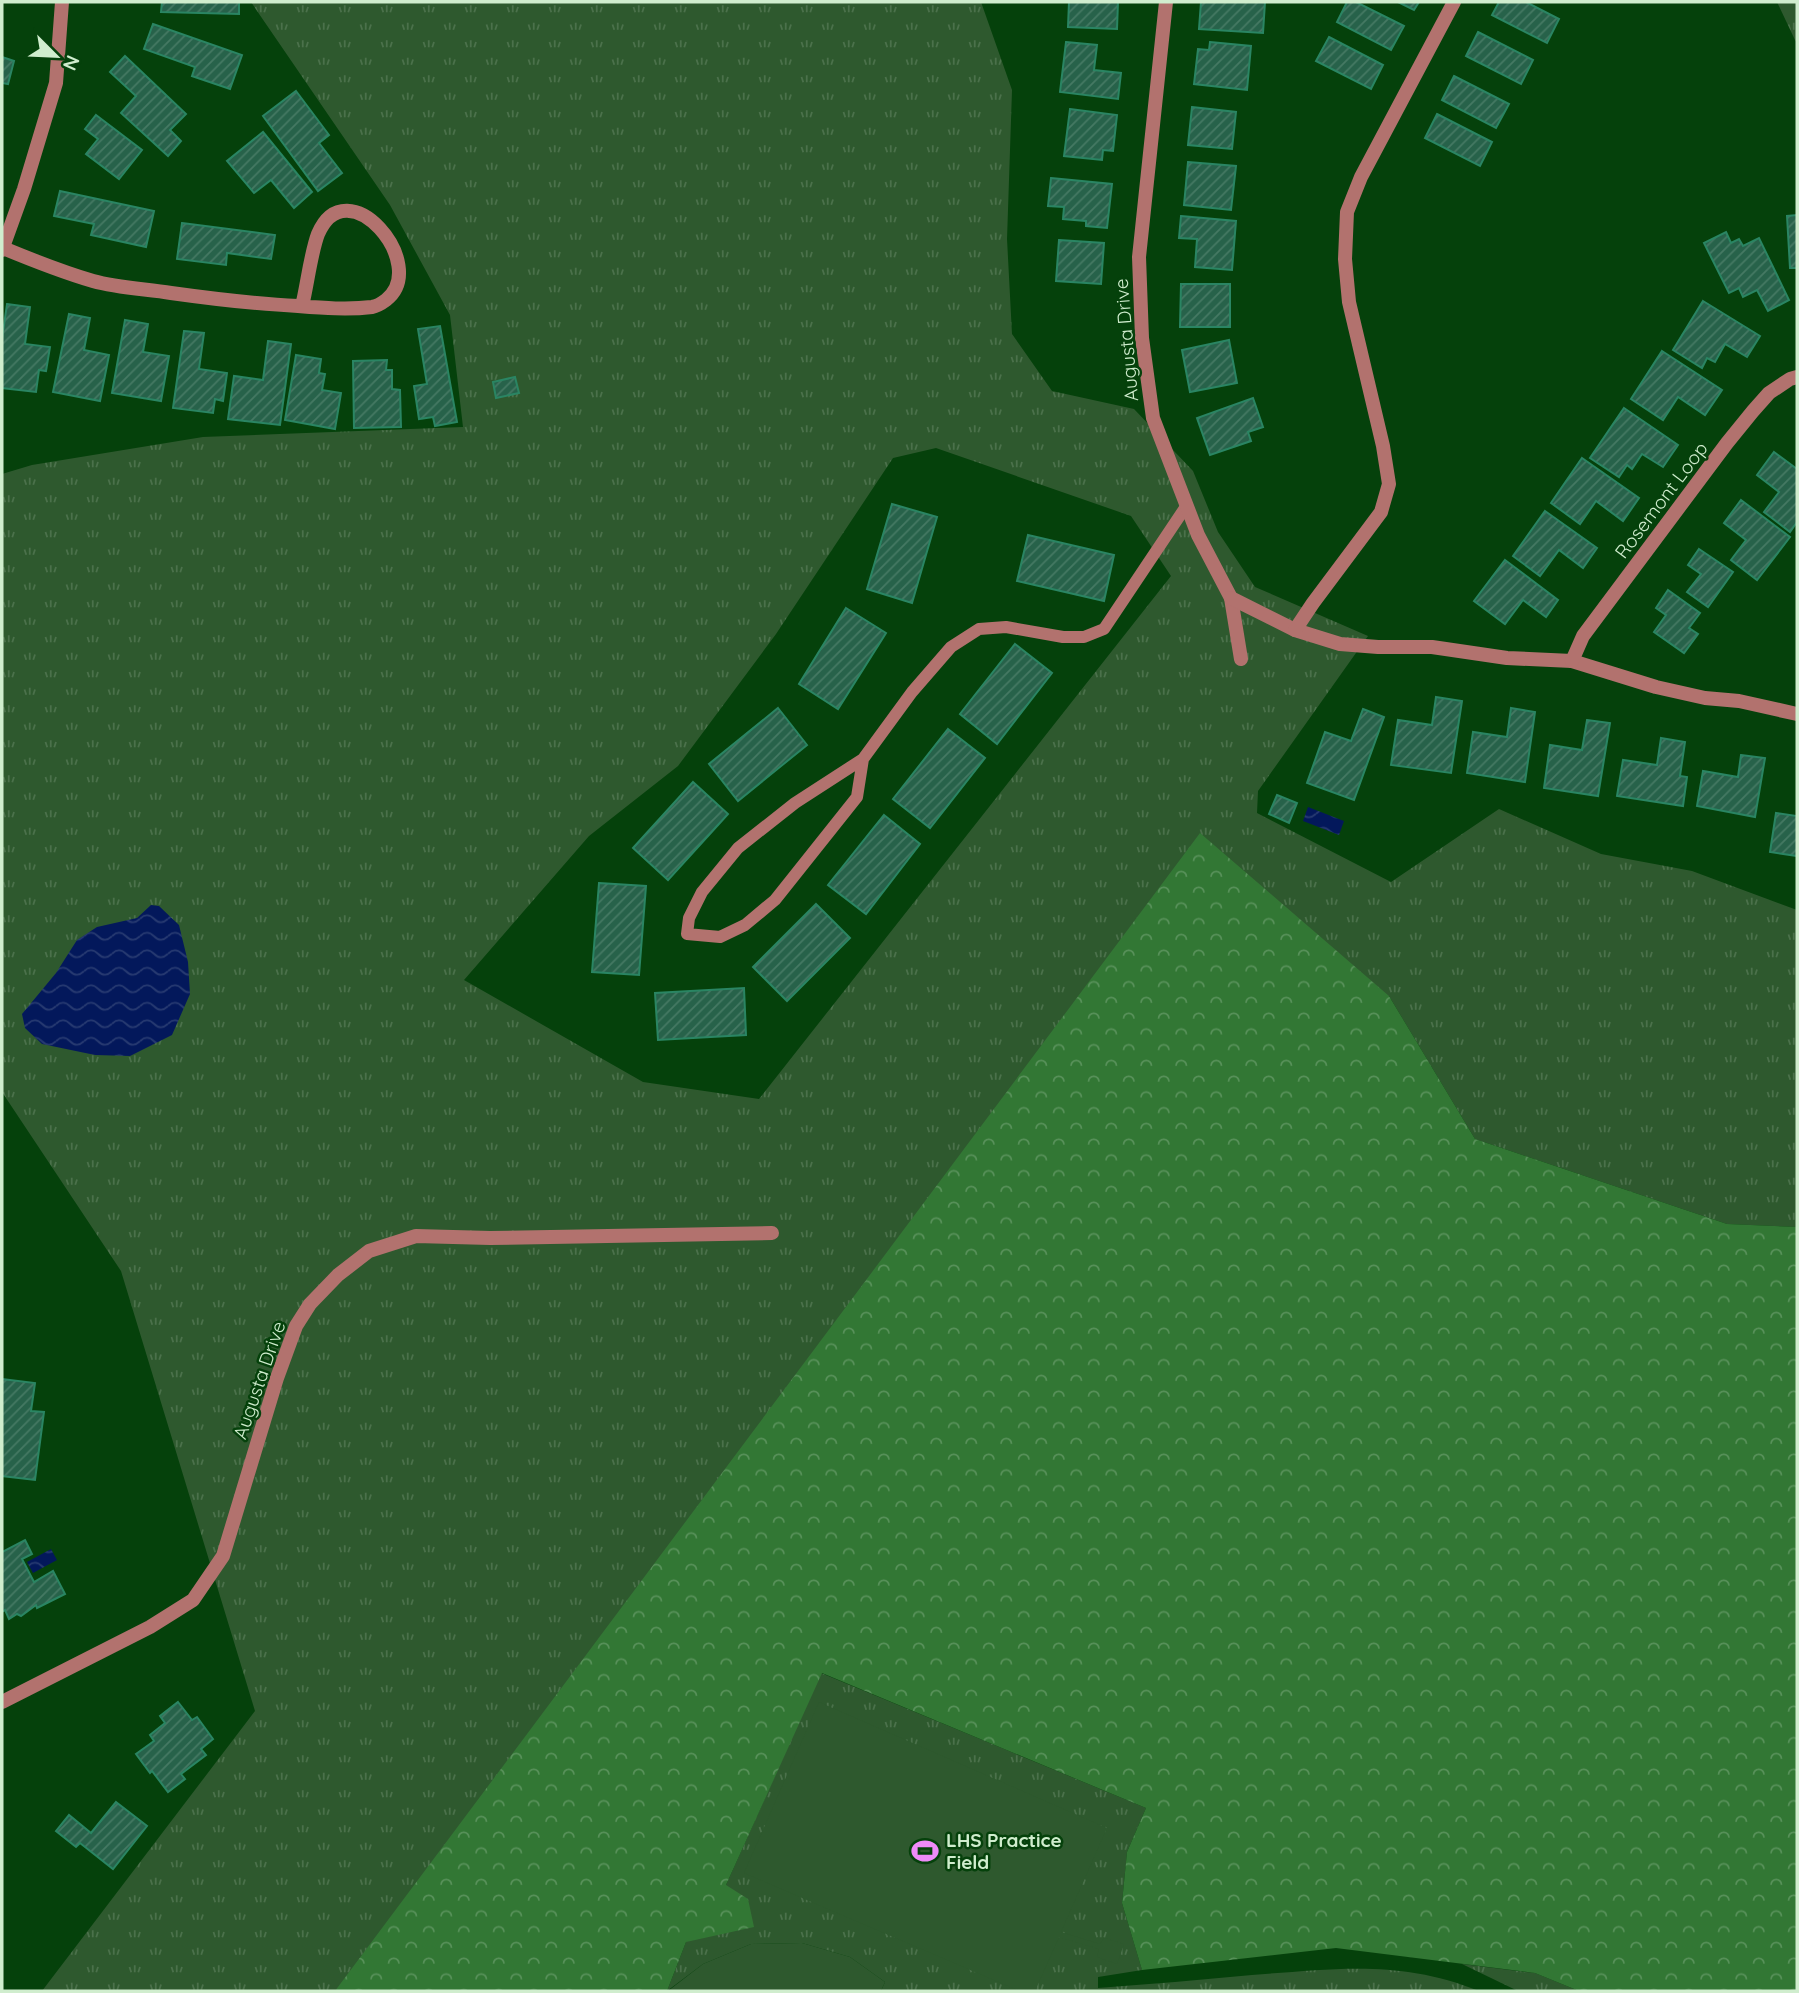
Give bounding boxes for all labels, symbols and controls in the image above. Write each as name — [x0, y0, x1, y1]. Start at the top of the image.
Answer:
north arrow — [21, 21, 91, 91]
text: N — [58, 52, 85, 74]
street label: Augusta Drive — [1109, 278, 1143, 402]
street label: Rosemont Loop — [1609, 437, 1713, 563]
street label: Augusta Drive — [228, 1318, 290, 1442]
place label: LHS Practice Field — [946, 1828, 1062, 1874]
sports icon: LHS Practice Field — [910, 1836, 940, 1866]

